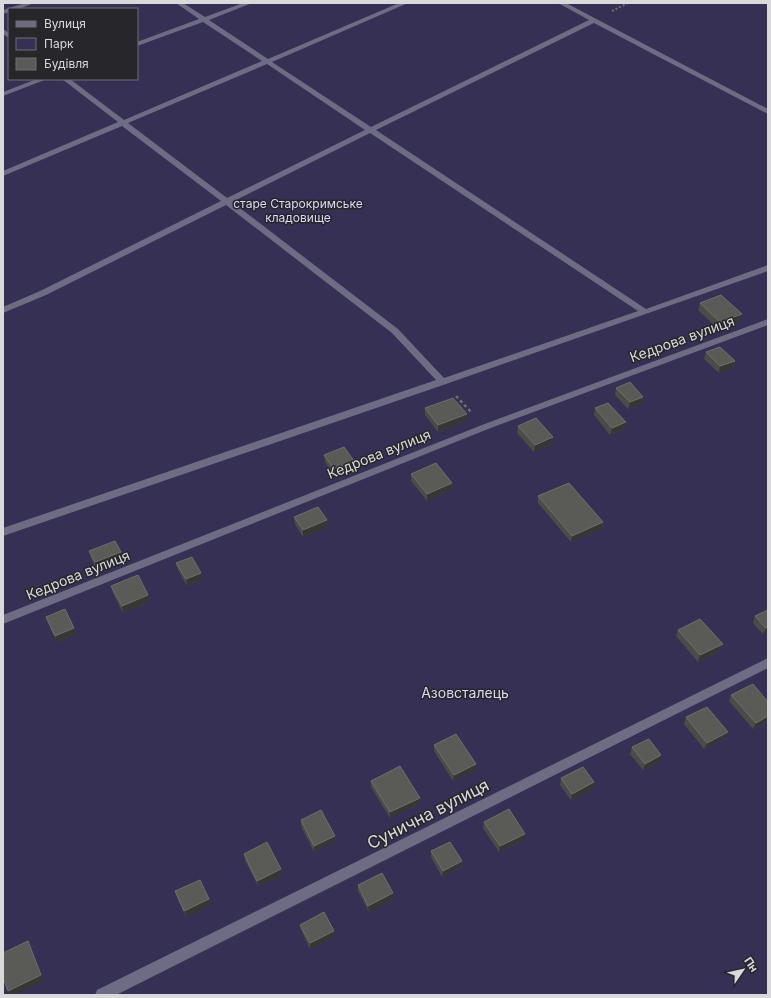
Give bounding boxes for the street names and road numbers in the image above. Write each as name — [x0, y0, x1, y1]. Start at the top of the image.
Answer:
street label: Кедрова вулиця — [627, 312, 736, 365]
street label: Кедрова вулиця — [325, 425, 433, 482]
street label: Кедрова вулиця — [24, 546, 132, 603]
street label: Сунична вулиця — [364, 775, 492, 853]

